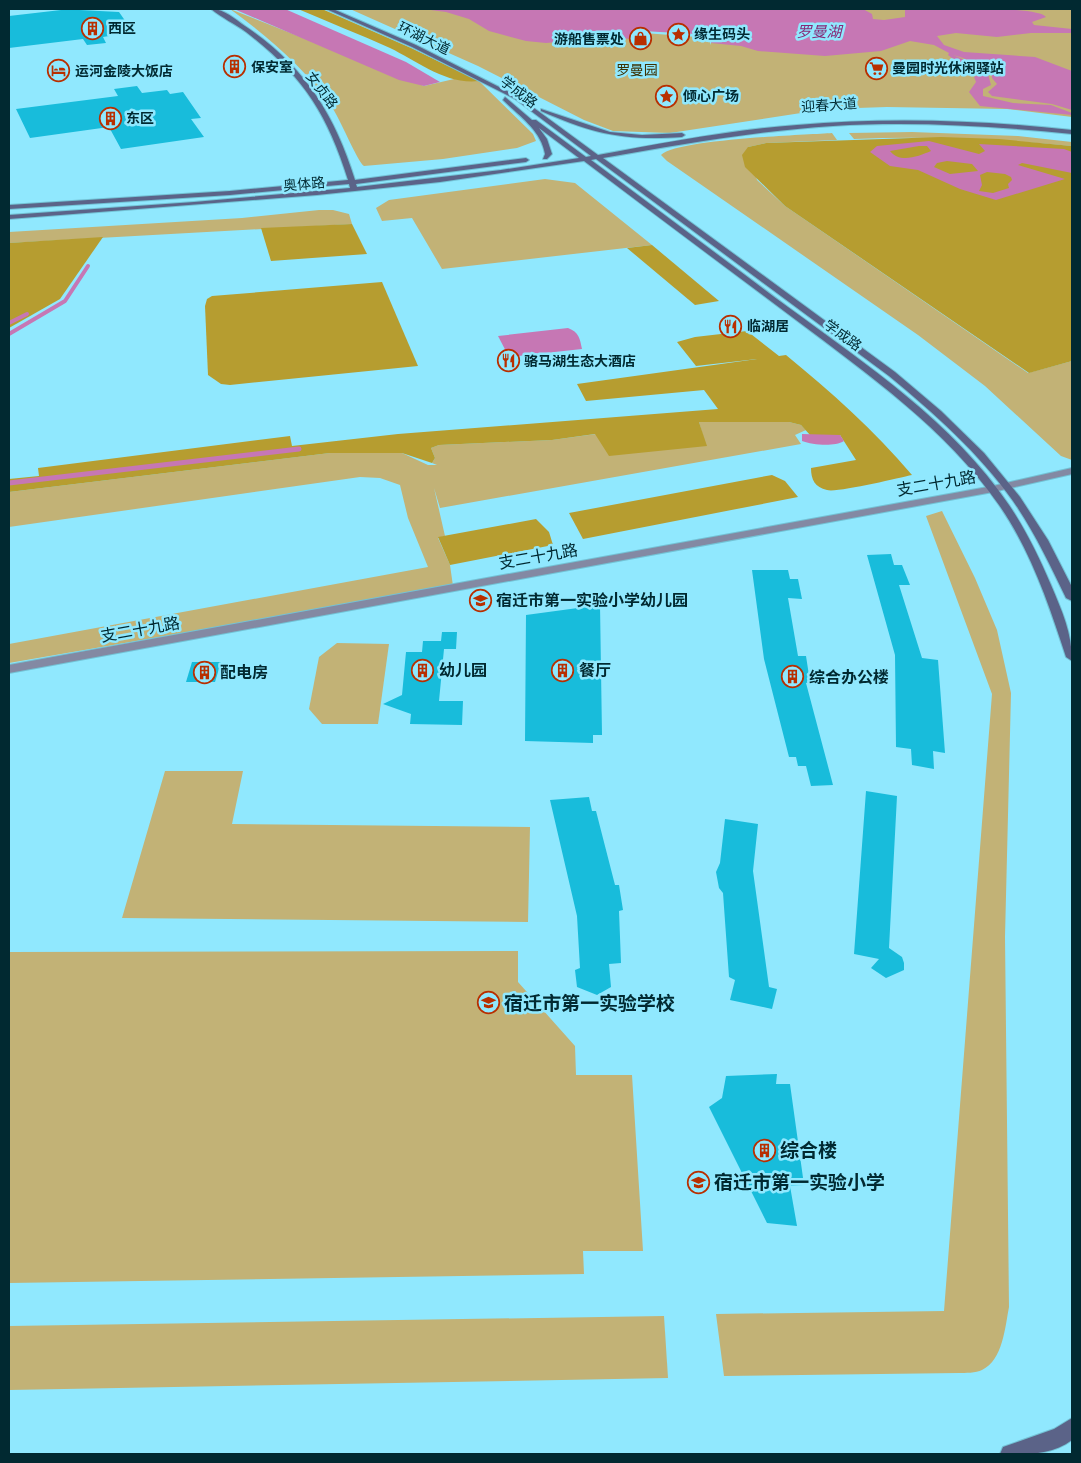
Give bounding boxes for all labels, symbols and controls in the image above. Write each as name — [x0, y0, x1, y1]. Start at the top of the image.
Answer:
building icon: 西区 — [80, 16, 104, 40]
street label: 环湖大道 — [395, 18, 453, 58]
place label: 西区 — [108, 19, 136, 37]
water label: 罗曼湖 — [796, 21, 843, 42]
place icon: 缘生码头 — [666, 22, 690, 46]
place label: 缘生码头 — [694, 25, 750, 43]
shop icon: 游船售票处 — [628, 27, 652, 51]
place label: 游船售票处 — [554, 30, 624, 48]
building icon: 保安室 — [223, 55, 247, 79]
supermarket icon: 曼园时光休闲驿站 — [864, 56, 888, 80]
place label: 保安室 — [251, 58, 293, 76]
hotel icon: 运河金陵大饭店 — [47, 59, 71, 83]
place label: 曼园时光休闲驿站 — [892, 59, 1004, 77]
park label: 罗曼园 — [616, 61, 658, 79]
place label: 运河金陵大饭店 — [75, 62, 173, 80]
street label: 女贞路 — [302, 68, 342, 112]
street label: 学成路 — [497, 72, 541, 112]
place icon: 倾心广场 — [655, 84, 679, 108]
place label: 倾心广场 — [683, 87, 739, 105]
street label: 迎春大道 — [800, 94, 858, 116]
building icon: 东区 — [98, 106, 122, 130]
place label: 东区 — [126, 109, 154, 127]
street label: 奥体路 — [282, 173, 326, 195]
restaurant icon: 临湖居 — [719, 314, 743, 338]
street label: 学成路 — [821, 315, 865, 355]
place label: 临湖居 — [747, 317, 789, 335]
restaurant icon: 骆马湖生态大酒店 — [496, 349, 520, 373]
place label: 骆马湖生态大酒店 — [524, 352, 636, 370]
street label: 支二十九路 — [895, 465, 977, 501]
street label: 支二十九路 — [497, 538, 579, 574]
school or university icon: 宿迁市第一实验小学幼儿园 — [468, 588, 492, 612]
place label: 宿迁市第一实验小学幼儿园 — [496, 589, 688, 611]
street label: 支二十九路 — [99, 611, 181, 647]
building icon: 幼儿园 — [411, 658, 435, 682]
building icon: 餐厅 — [551, 658, 575, 682]
place label: 幼儿园 — [439, 659, 487, 681]
place label: 餐厅 — [579, 659, 611, 681]
building icon: 配电房 — [192, 660, 216, 684]
place label: 配电房 — [220, 661, 268, 683]
building icon: 综合办公楼 — [781, 665, 805, 689]
place label: 综合办公楼 — [809, 666, 889, 688]
place label: 宿迁市第一实验学校 — [504, 990, 675, 1016]
school or university icon: 宿迁市第一实验学校 — [476, 991, 500, 1015]
place label: 综合楼 — [780, 1137, 837, 1163]
building icon: 综合楼 — [752, 1138, 776, 1162]
place label: 宿迁市第一实验小学 — [714, 1169, 885, 1195]
school or university icon: 宿迁市第一实验小学 — [686, 1170, 710, 1194]

